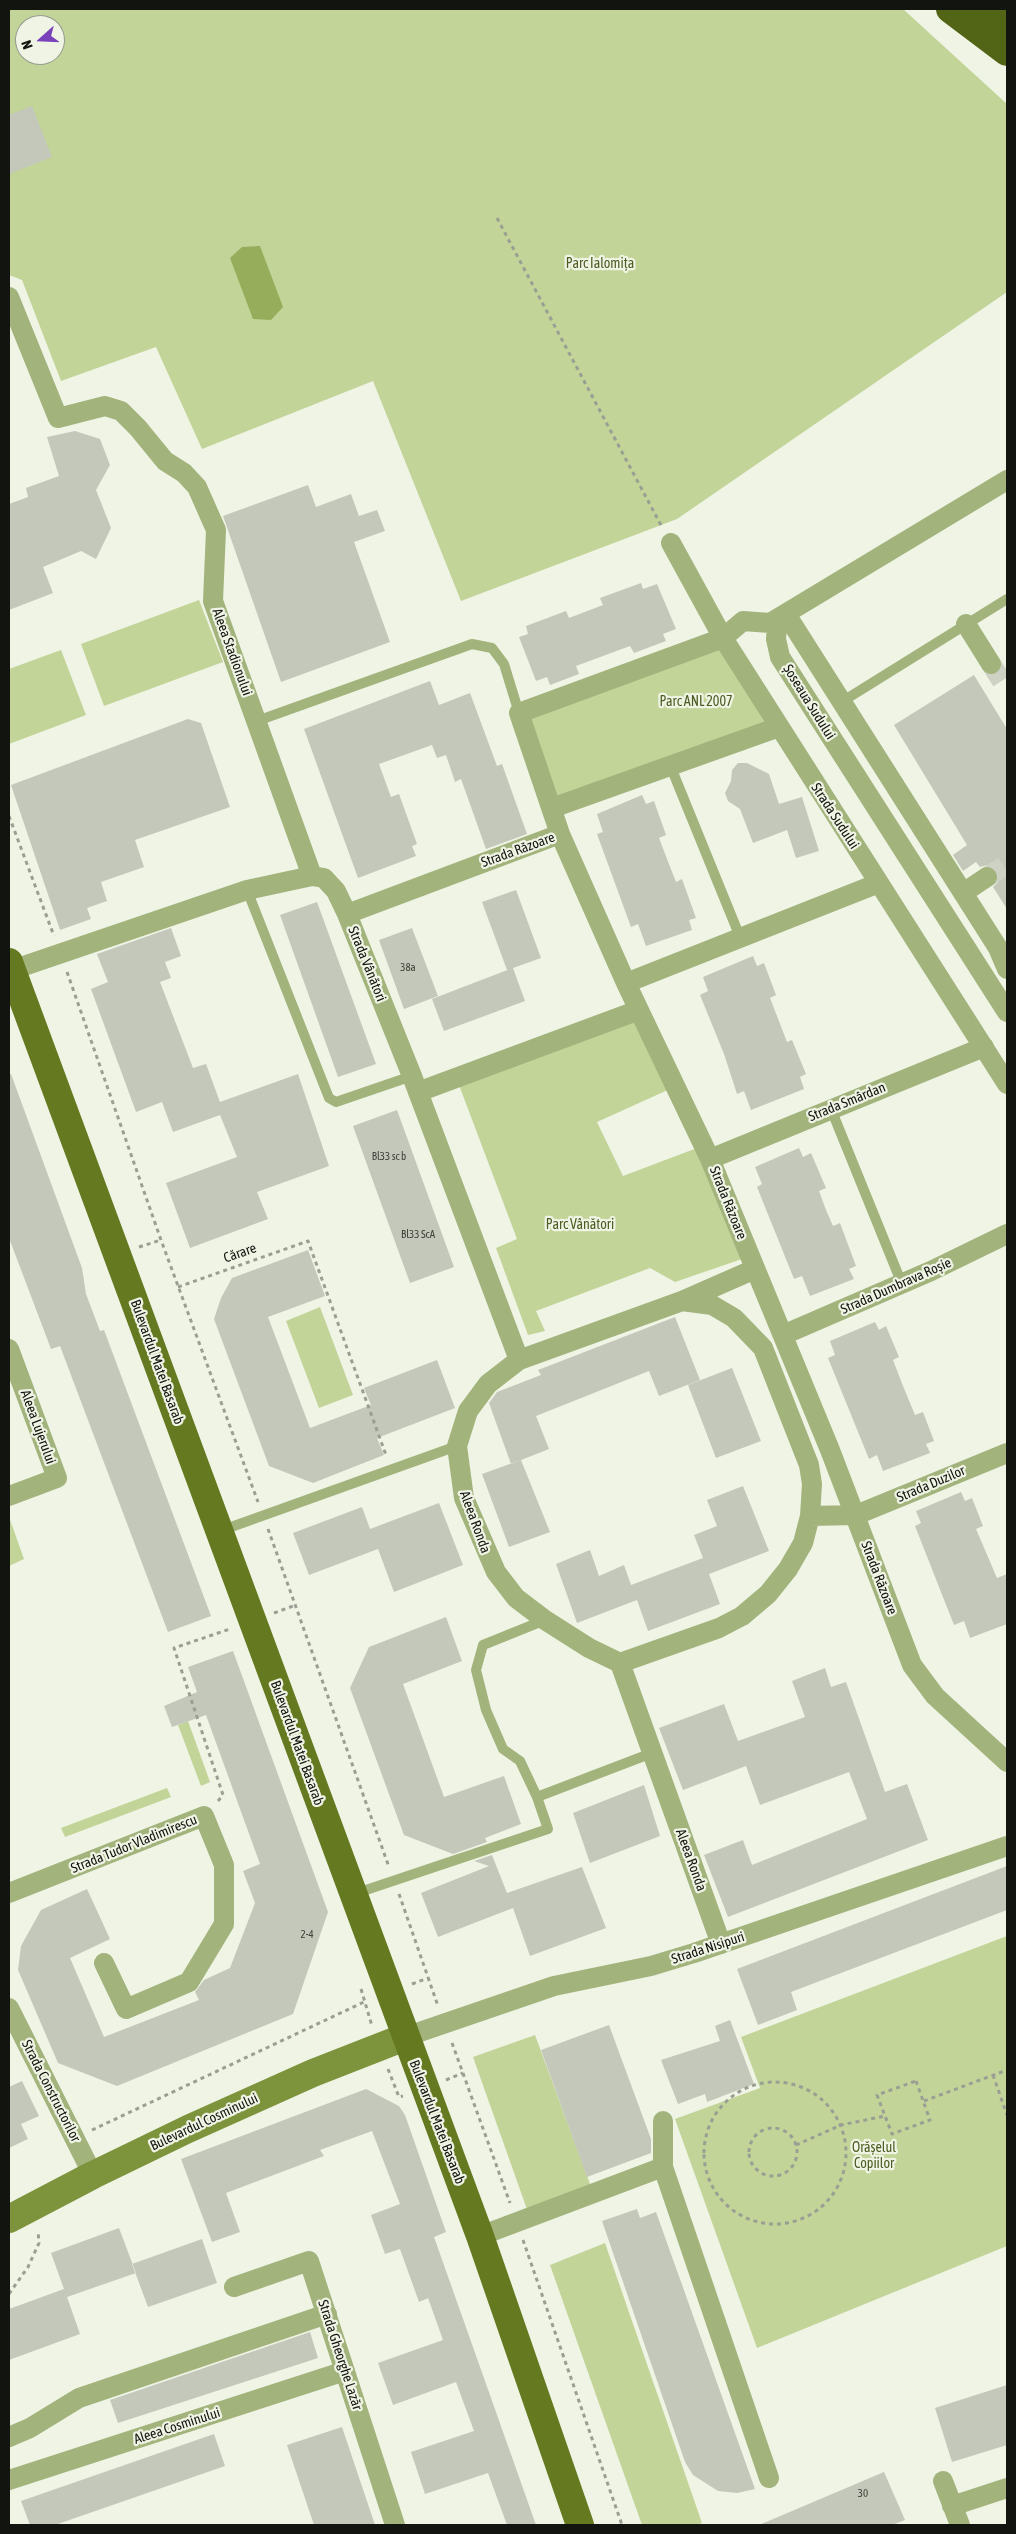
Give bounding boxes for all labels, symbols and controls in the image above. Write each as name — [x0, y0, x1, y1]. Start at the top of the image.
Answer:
north arrow — [15, 15, 65, 65]
text: N — [18, 38, 36, 51]
park label: Parc Ialomița — [566, 256, 634, 272]
street label: Aleea Stadionului — [208, 606, 256, 698]
street label: Șoseaua Sudului — [779, 661, 839, 743]
park label: Parc ANL 2007 — [659, 694, 733, 710]
street label: Strada Sudului — [808, 780, 862, 852]
street label: Strada Răzoare — [479, 829, 557, 871]
street label: Strada Vânători — [344, 924, 390, 1004]
house number: 38a — [400, 961, 416, 975]
street label: Strada Smârdan — [806, 1079, 888, 1125]
house number: Bl33 sc b — [372, 1150, 406, 1164]
street label: Strada Răzoare — [706, 1164, 750, 1242]
park label: Parc Vânători — [546, 1217, 614, 1233]
house number: Bl33 ScA — [401, 1228, 435, 1242]
street label: Cărare — [221, 1240, 259, 1266]
street label: Strada Dumbrava Roșie — [838, 1254, 954, 1318]
street label: Bulevardul Matei Basarab — [127, 1297, 187, 1427]
street label: Aleea Lujerului — [17, 1388, 59, 1466]
street label: Strada Duzilor — [894, 1462, 968, 1506]
street label: Aleea Ronda — [456, 1489, 494, 1555]
street label: Strada Răzoare — [857, 1539, 901, 1617]
street label: Bulevardul Matei Basarab — [267, 1678, 327, 1808]
street label: Strada Tudor Vladimirescu — [69, 1811, 199, 1877]
street label: Aleea Ronda — [672, 1827, 710, 1893]
house number: 2-4 — [300, 1928, 314, 1942]
street label: Strada Nisipuri — [669, 1928, 747, 1968]
street label: Strada Constructorilor — [18, 2037, 84, 2145]
street label: Bulevardul Matei Basarab — [406, 2058, 468, 2186]
street label: Bulevardul Cosminului — [148, 2090, 260, 2154]
park label: Orășelul Copiilor — [852, 2140, 896, 2172]
street label: Strada Gheorghe Lazăr — [314, 2298, 366, 2412]
street label: Aleea Cosminului — [132, 2404, 222, 2448]
house number: 30 — [858, 2487, 868, 2501]

